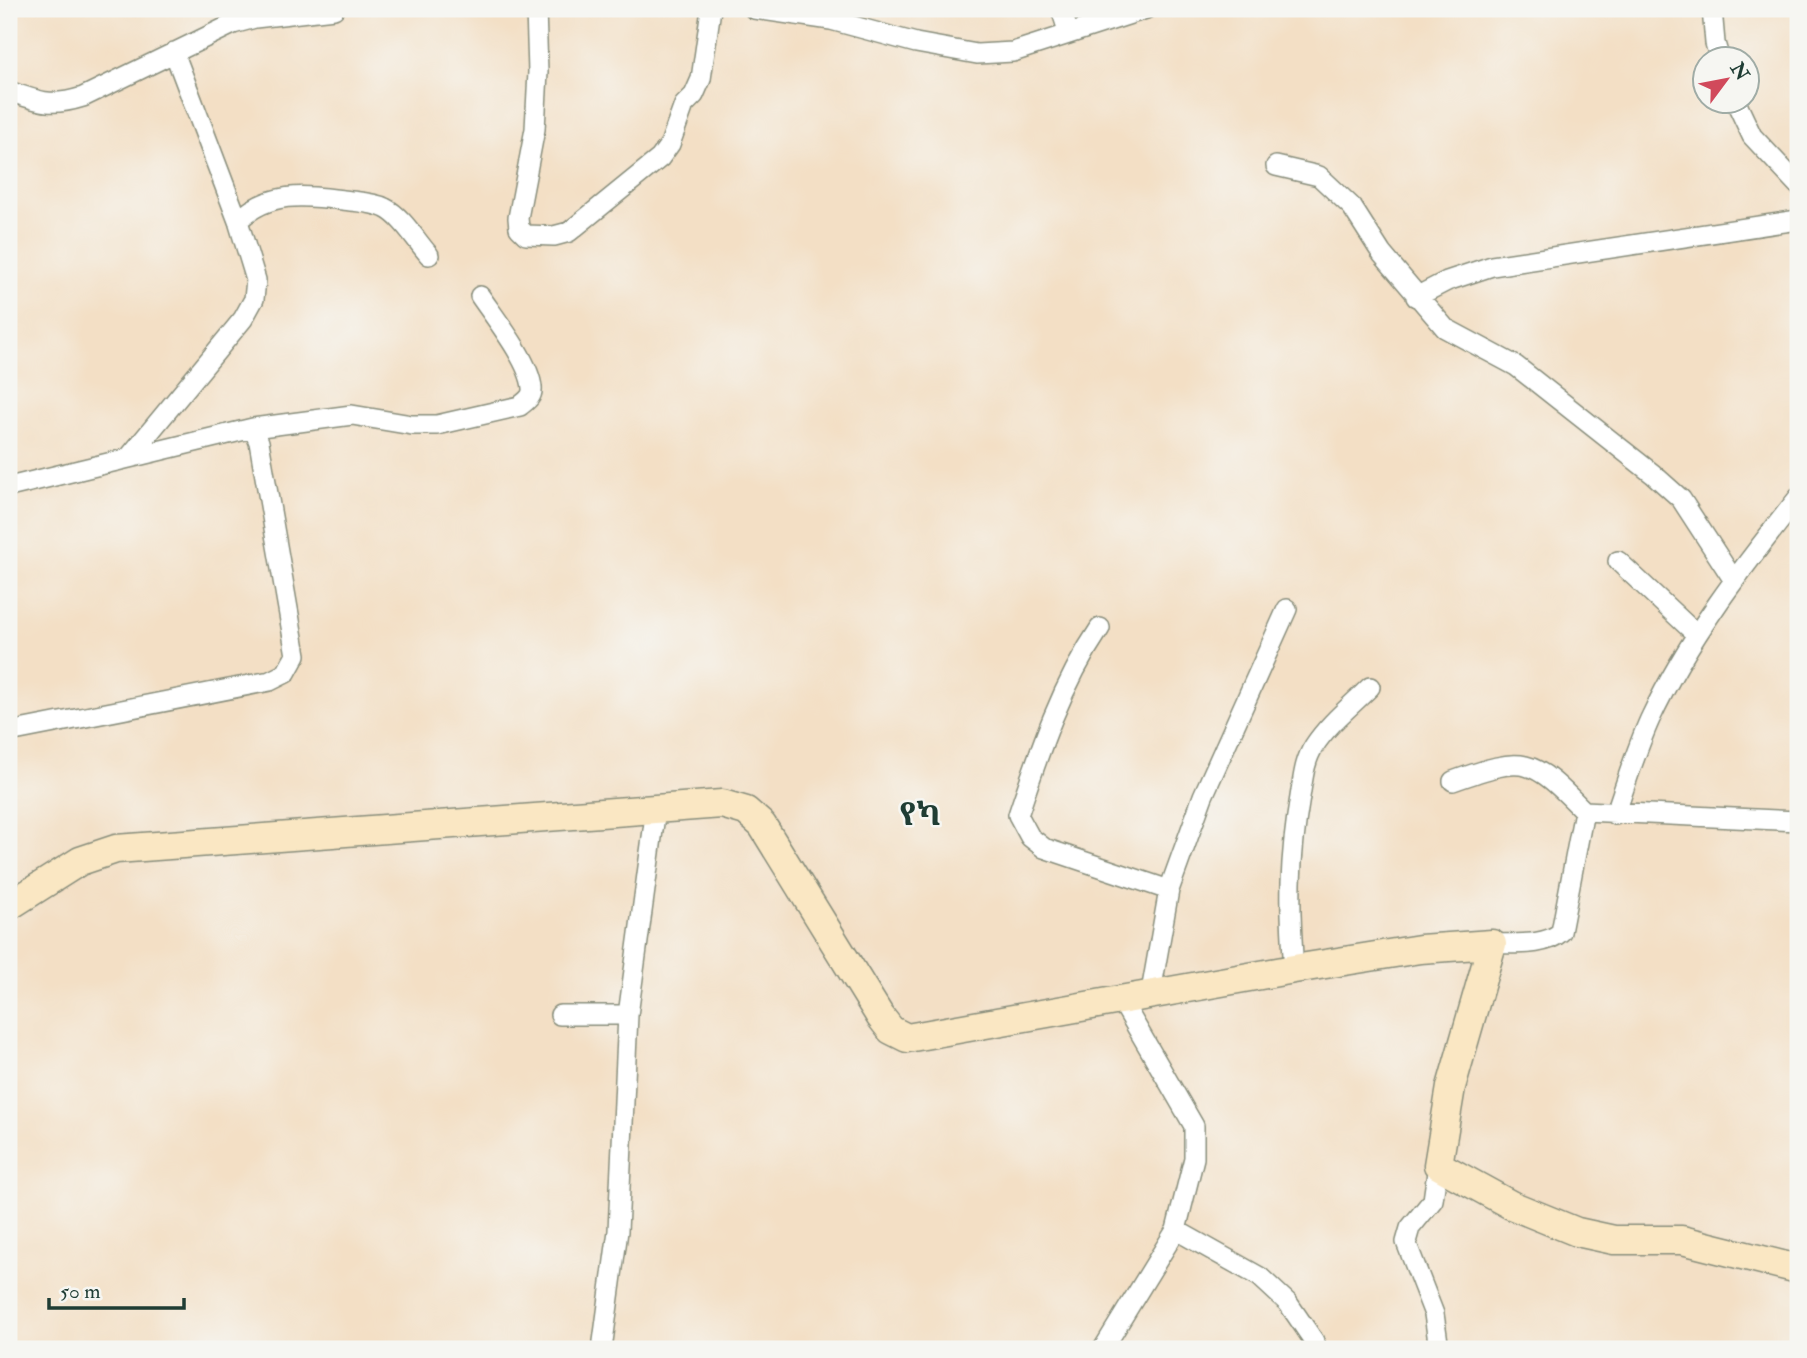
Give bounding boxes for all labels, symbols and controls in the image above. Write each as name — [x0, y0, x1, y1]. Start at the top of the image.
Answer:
north arrow — [1692, 46, 1762, 116]
text: N — [1724, 57, 1755, 86]
district label: የካ — [899, 795, 941, 835]
scale bar — [49, 1267, 184, 1311]
text: 50 m — [60, 1278, 101, 1305]

